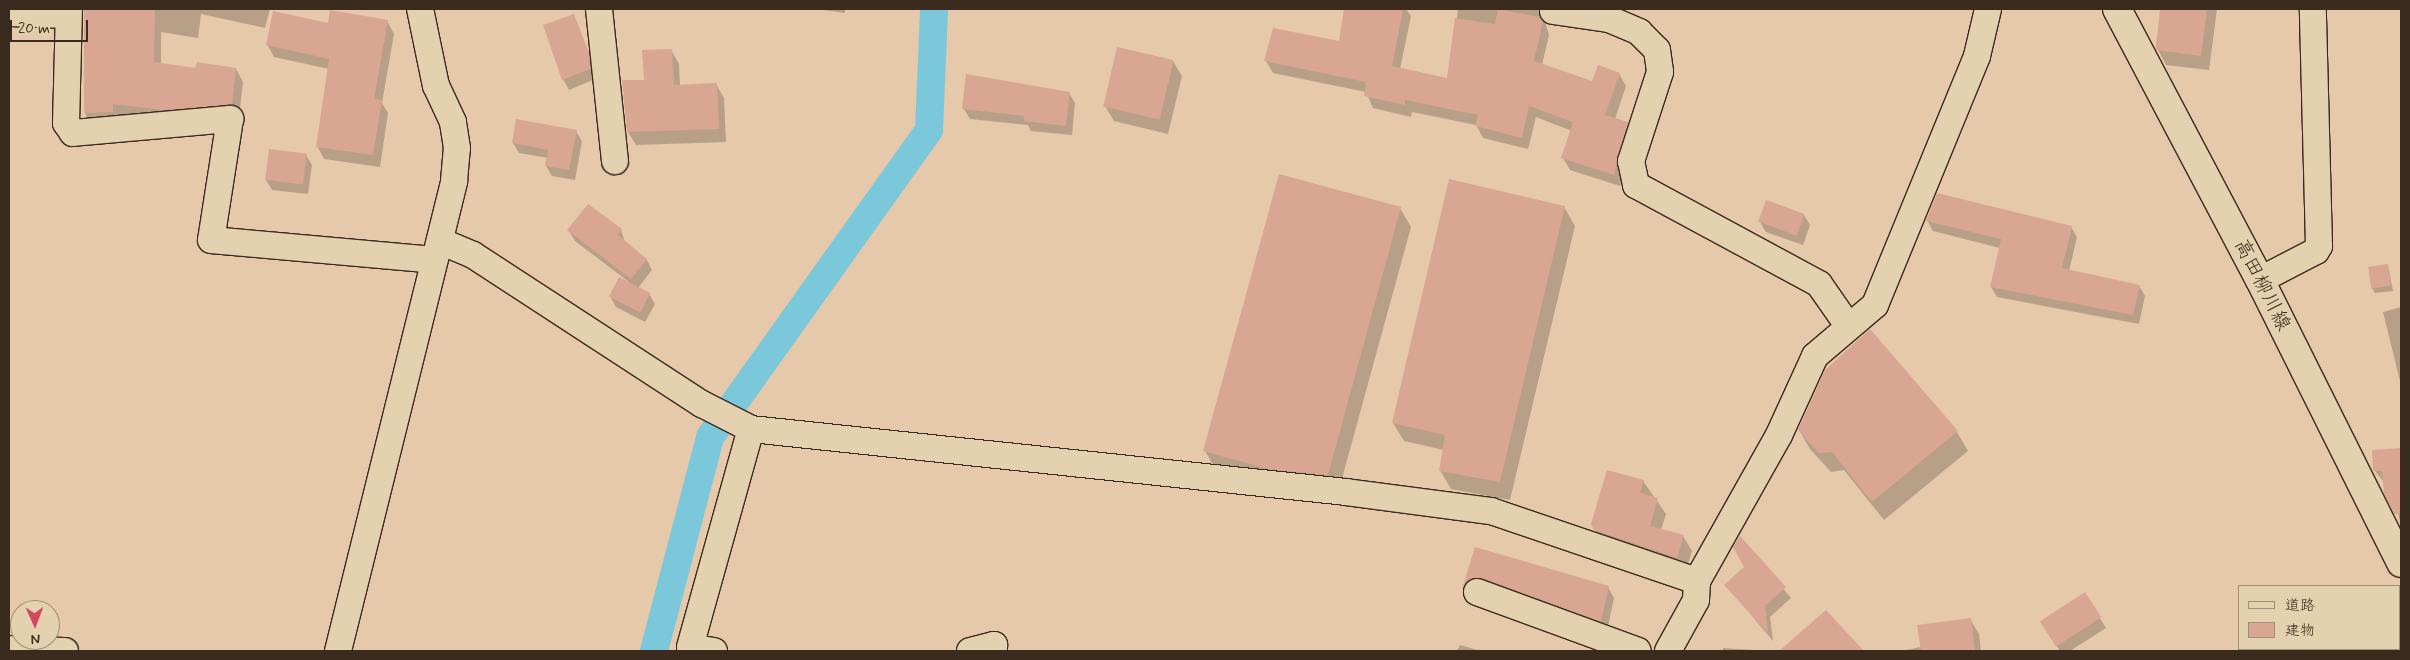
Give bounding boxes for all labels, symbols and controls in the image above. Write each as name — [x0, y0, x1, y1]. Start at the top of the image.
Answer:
scale bar — [12, 10, 90, 42]
text: 20 m — [18, 19, 50, 39]
street label: 高田柳川線 — [2229, 235, 2295, 335]
legend — [2238, 585, 2400, 650]
text: 道路 — [2285, 596, 2315, 616]
north arrow — [10, 600, 60, 650]
text: 建物 — [2285, 621, 2315, 641]
text: N — [31, 630, 40, 648]

